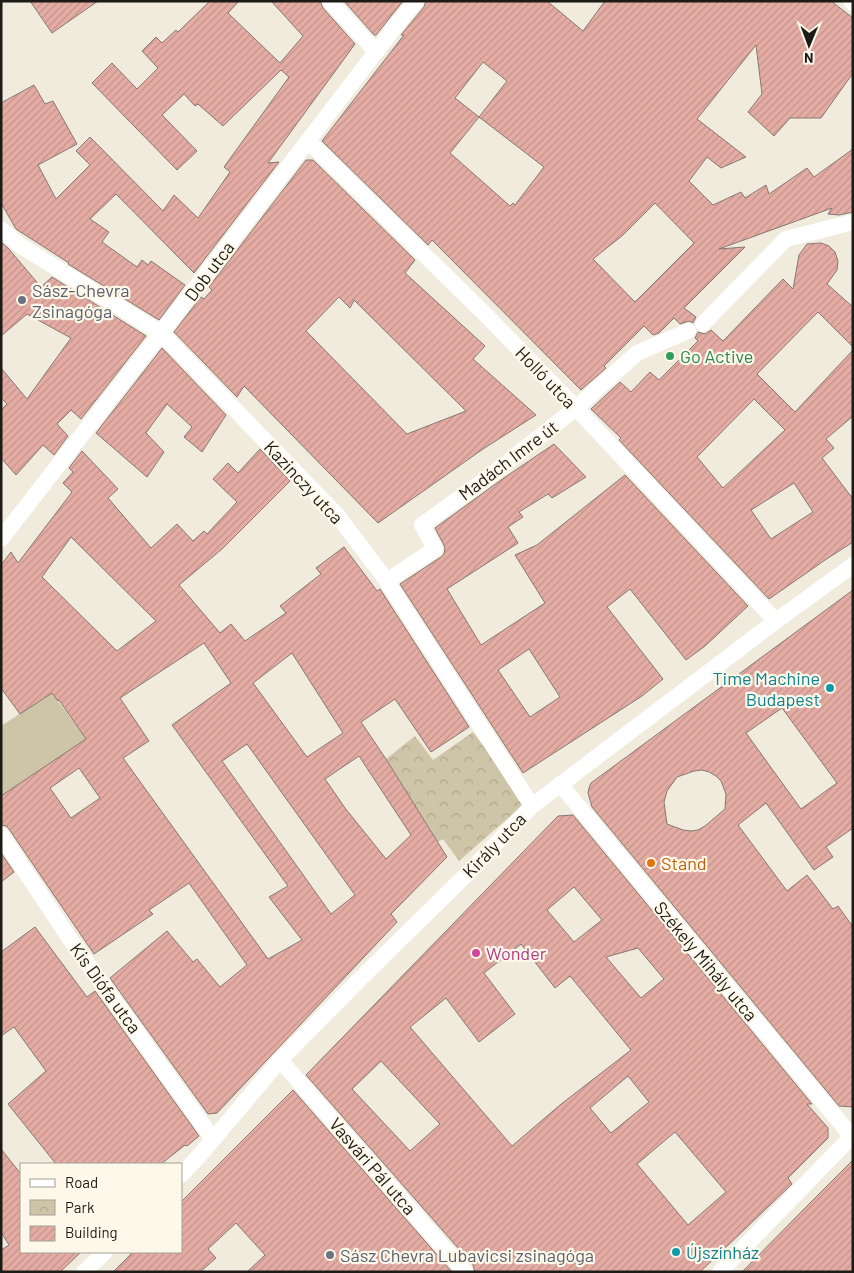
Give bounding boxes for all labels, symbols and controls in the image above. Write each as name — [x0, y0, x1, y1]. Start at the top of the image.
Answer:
north arrow — [784, 20, 834, 70]
text: N — [804, 50, 814, 67]
street label: Dob utca — [179, 237, 239, 305]
place label: Sász-Chevra Zsinagóga — [32, 279, 130, 322]
marker: Sász-Chevra Zsinagóga — [16, 294, 28, 306]
street label: Holló utca — [511, 341, 581, 413]
place label: Go Active — [680, 345, 753, 367]
marker: Go Active — [664, 350, 676, 362]
street label: Madách Imre út — [454, 415, 562, 505]
street label: Kazinczy utca — [260, 436, 348, 528]
place label: Time Machine Budapest — [713, 667, 820, 710]
marker: Time Machine Budapest — [824, 682, 836, 694]
street label: Király utca — [458, 808, 530, 882]
place label: Stand — [661, 852, 707, 874]
marker: Stand — [645, 857, 657, 869]
street label: Székely Mihály utca — [650, 897, 762, 1025]
street label: Kis Diófa utca — [66, 938, 146, 1038]
place label: Wonder — [486, 942, 547, 964]
marker: Wonder — [470, 947, 482, 959]
street label: Vasvári Pál utca — [325, 1113, 421, 1219]
legend — [20, 1163, 182, 1253]
text: Road — [65, 1173, 98, 1191]
text: Park — [65, 1198, 95, 1216]
text: Building — [65, 1223, 118, 1241]
place label: Újszínház — [686, 1241, 759, 1263]
place label: Sász Chevra Lubavicsi zsinagóga — [340, 1244, 594, 1266]
marker: Újszínház — [670, 1246, 682, 1258]
marker: Sász Chevra Lubavicsi zsinagóga — [324, 1249, 336, 1261]

